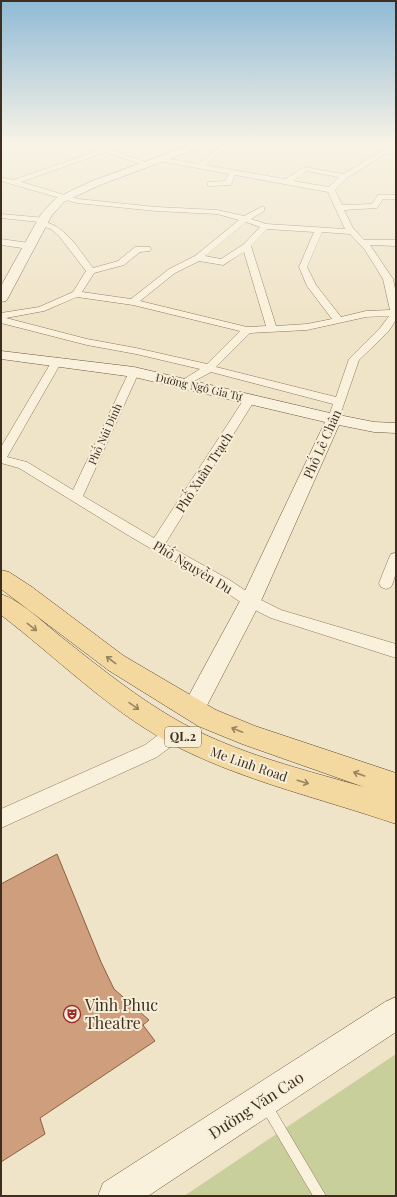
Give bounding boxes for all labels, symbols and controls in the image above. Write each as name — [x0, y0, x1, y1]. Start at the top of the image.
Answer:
street label: Đường Ngô Gia Tự — [154, 369, 245, 404]
street label: Phố Núi Đinh — [83, 400, 125, 467]
street label: Phố Lê Chân — [298, 406, 344, 481]
street label: Phố Xuân Trạch — [170, 428, 236, 515]
street label: Phố Nguyễn Du — [150, 535, 237, 597]
one-way arrow — [26, 622, 37, 631]
one-way arrow — [106, 656, 117, 664]
one-way arrow — [129, 702, 140, 710]
one-way arrow — [231, 726, 243, 734]
road number: QL.2 — [165, 727, 201, 747]
street label: Me Linh Road — [208, 742, 290, 785]
one-way arrow — [354, 769, 366, 777]
one-way arrow — [296, 779, 309, 786]
place label: Vinh Phuc Theatre — [84, 994, 158, 1033]
theatre icon: Vinh Phuc Theatre — [62, 1004, 82, 1024]
street label: Đường Văn Cao — [204, 1066, 307, 1143]

